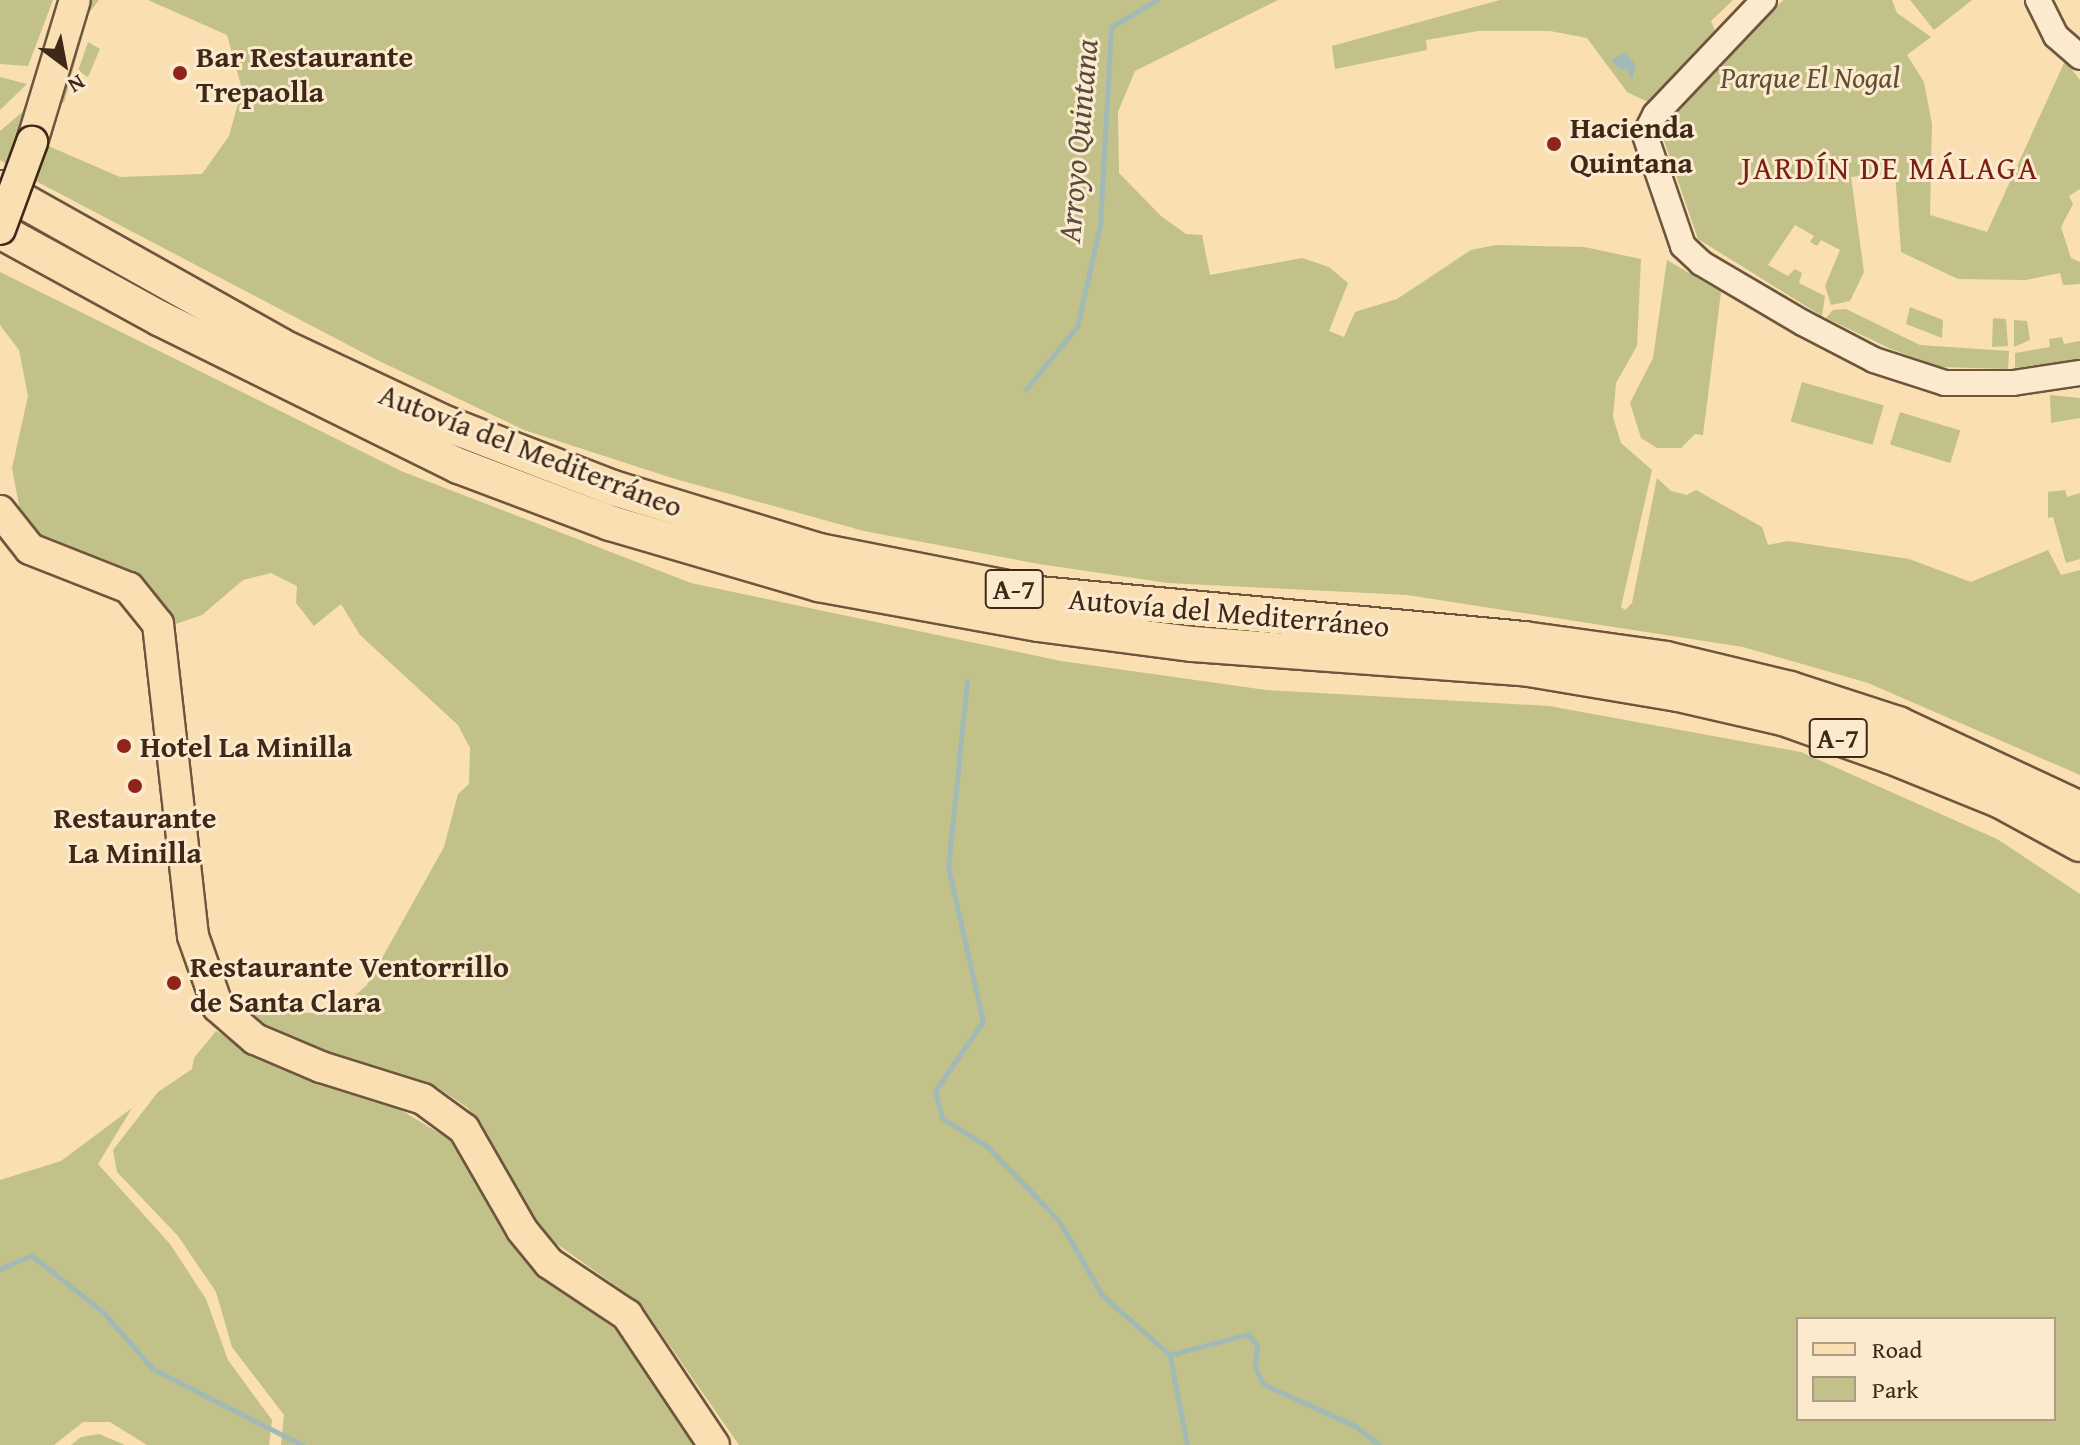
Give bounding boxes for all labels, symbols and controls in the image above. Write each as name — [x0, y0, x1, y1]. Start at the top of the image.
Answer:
north arrow — [24, 24, 104, 104]
water label: Arroyo Quintana — [1050, 37, 1106, 245]
place label: Bar Restaurante Trepaolla — [196, 38, 413, 108]
park label: Parque El Nogal — [1720, 59, 1900, 95]
marker: Bar Restaurante Trepaolla — [171, 64, 189, 82]
text: N — [62, 67, 91, 102]
place label: Hacienda Quintana — [1570, 109, 1694, 180]
marker: Hacienda Quintana — [1545, 135, 1563, 153]
district label: JARDÍN DE MÁLAGA — [1741, 149, 2039, 187]
street label: Autovía del Mediterráneo — [374, 376, 688, 524]
road number: A-7 — [984, 565, 1044, 613]
street label: Autovía del Mediterráneo — [1067, 580, 1391, 644]
road number: A-7 — [1808, 714, 1868, 762]
place label: Hotel La Minilla — [140, 728, 352, 764]
marker: Hotel La Minilla — [115, 737, 133, 755]
marker: Restaurante La Minilla — [126, 777, 144, 795]
place label: Restaurante La Minilla — [54, 799, 216, 870]
place label: Restaurante Ventorrillo de Santa Clara — [190, 948, 509, 1018]
marker: Restaurante Ventorrillo de Santa Clara — [165, 974, 183, 992]
legend — [1796, 1317, 2056, 1421]
text: Road — [1872, 1332, 1922, 1367]
text: Park — [1872, 1372, 1918, 1407]

